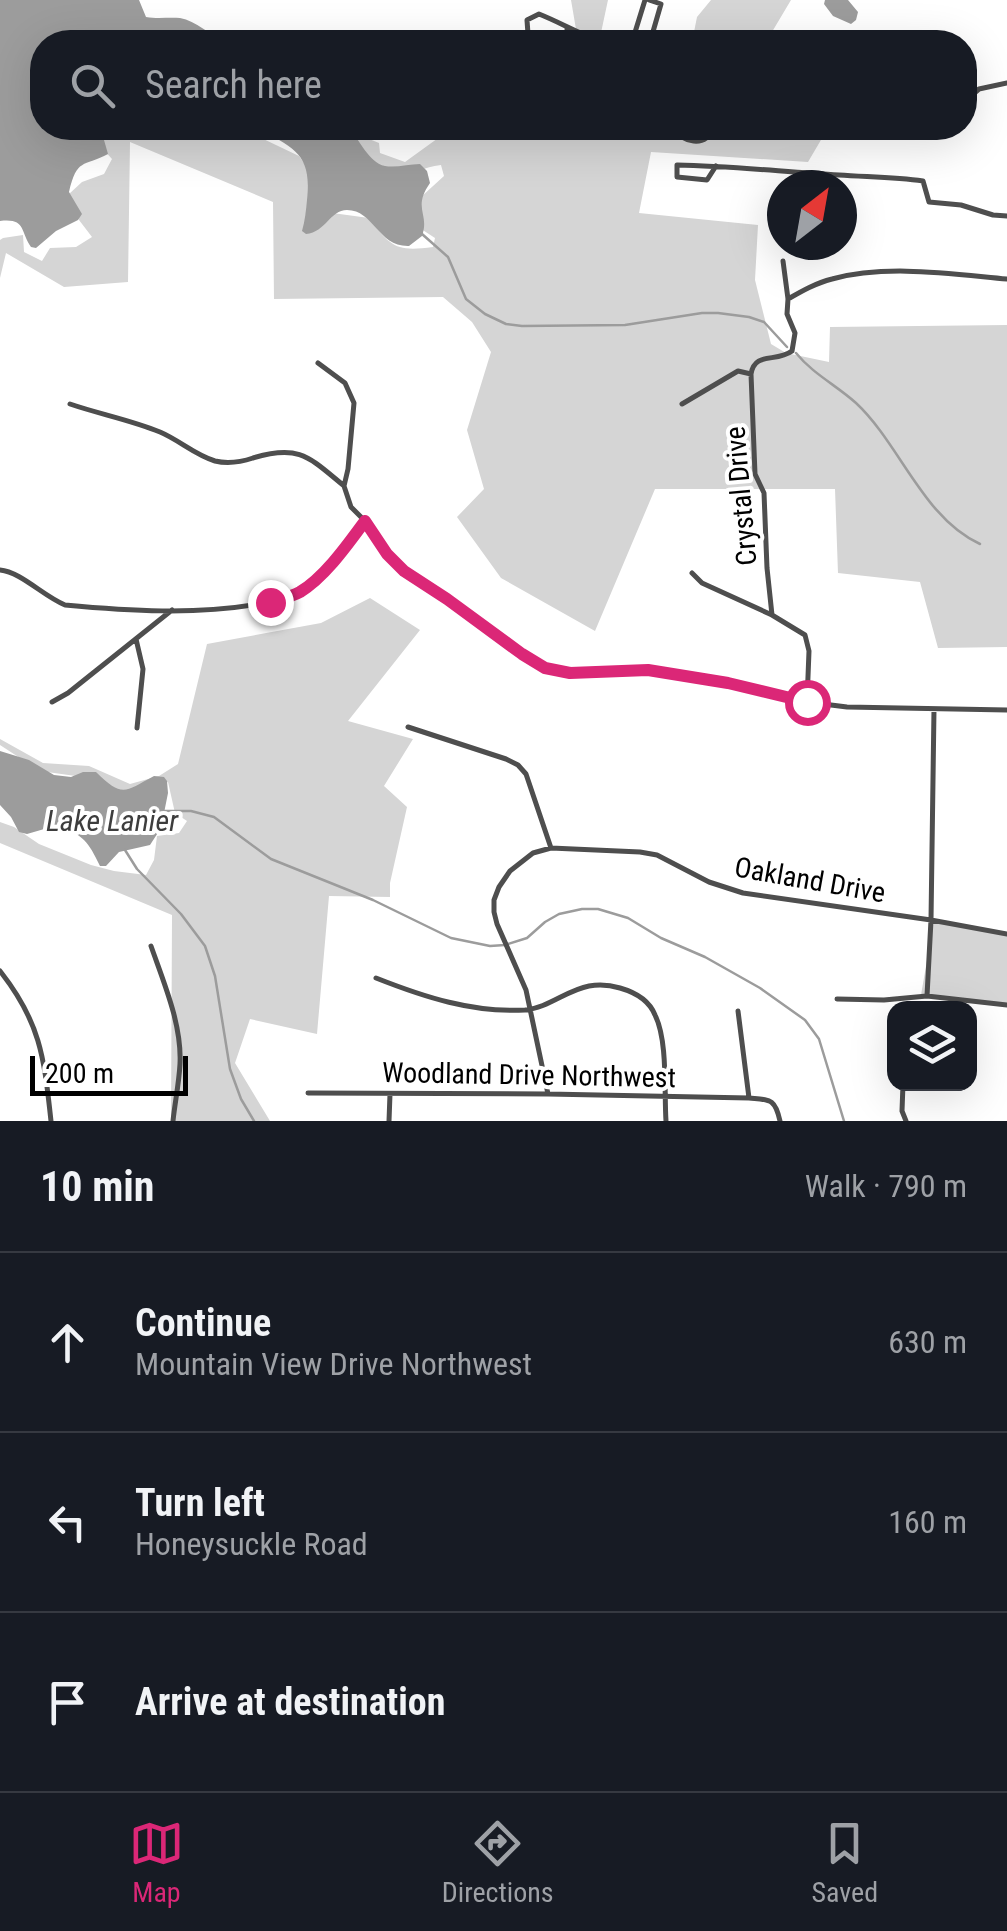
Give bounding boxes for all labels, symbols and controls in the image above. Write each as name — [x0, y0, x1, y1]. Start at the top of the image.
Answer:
search box — [30, 30, 977, 140]
icon: search — [65, 58, 120, 113]
text: Search here — [145, 63, 322, 107]
north arrow — [767, 170, 857, 260]
street label: Crystal Drive — [718, 425, 764, 567]
route end — [248, 580, 294, 626]
route start — [785, 680, 831, 726]
water label: Lake Lanier — [46, 803, 179, 838]
street label: Oakland Drive — [732, 851, 888, 909]
map controls — [887, 1001, 977, 1091]
button: layers — [887, 1001, 977, 1091]
scale bar — [30, 1051, 188, 1096]
street label: Woodland Drive Northwest — [382, 1056, 676, 1094]
text: 200 m — [45, 1057, 114, 1090]
text: 10 min — [40, 1162, 155, 1211]
text: Walk · 790 m — [805, 1167, 967, 1205]
text: Continue — [135, 1301, 271, 1345]
icon: ahead — [40, 1315, 95, 1370]
text: 630 m — [888, 1323, 967, 1361]
text: Mountain View Drive Northwest — [135, 1345, 532, 1383]
text: Turn left — [135, 1481, 265, 1525]
icon: left — [40, 1495, 95, 1550]
text: 160 m — [888, 1503, 967, 1541]
text: Honeysuckle Road — [135, 1525, 368, 1563]
icon: arrive — [40, 1675, 95, 1730]
text: Arrive at destination — [135, 1680, 445, 1724]
tab: Map — [129, 1816, 184, 1909]
tab: Directions — [442, 1816, 554, 1909]
tab: Saved — [811, 1816, 878, 1909]

